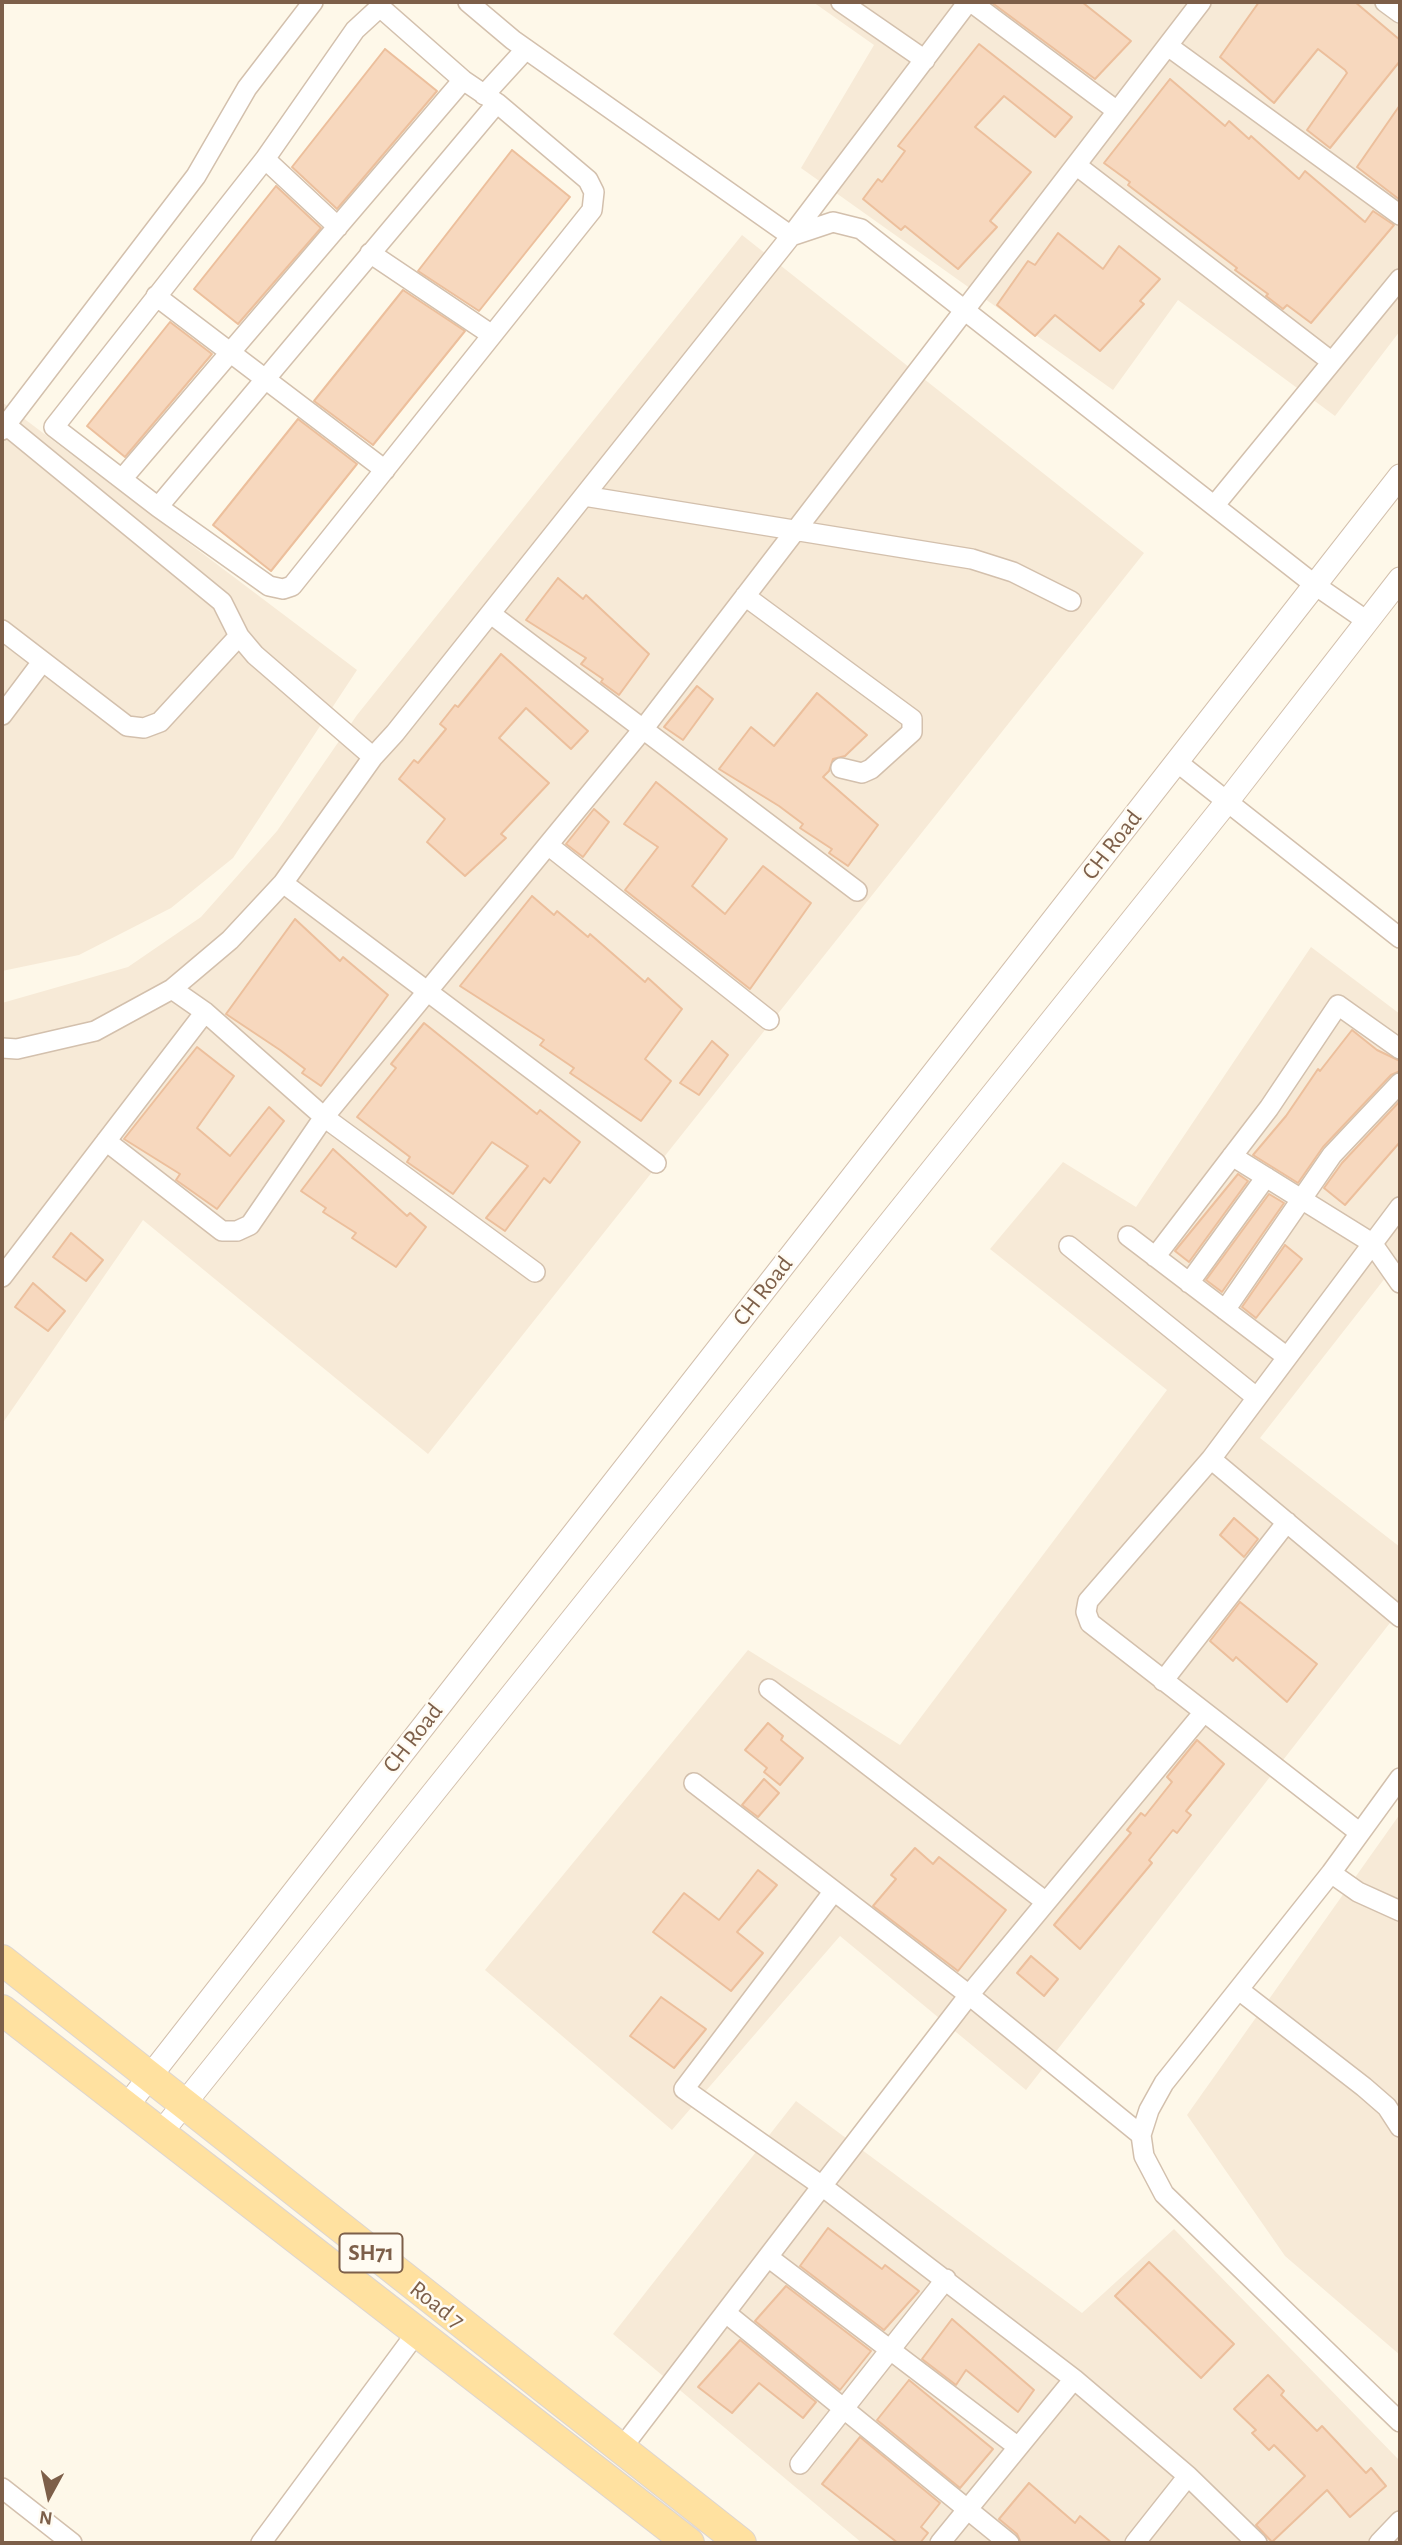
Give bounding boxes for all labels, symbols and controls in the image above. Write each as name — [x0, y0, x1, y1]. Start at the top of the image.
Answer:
street label: CH Road — [1076, 804, 1148, 886]
street label: CH Road — [727, 1250, 799, 1332]
street label: CH Road — [377, 1697, 449, 1779]
road number: SH71 — [340, 2234, 402, 2272]
street label: Road 7 — [404, 2275, 470, 2335]
north arrow — [14, 2461, 84, 2531]
text: N — [38, 2507, 54, 2528]

